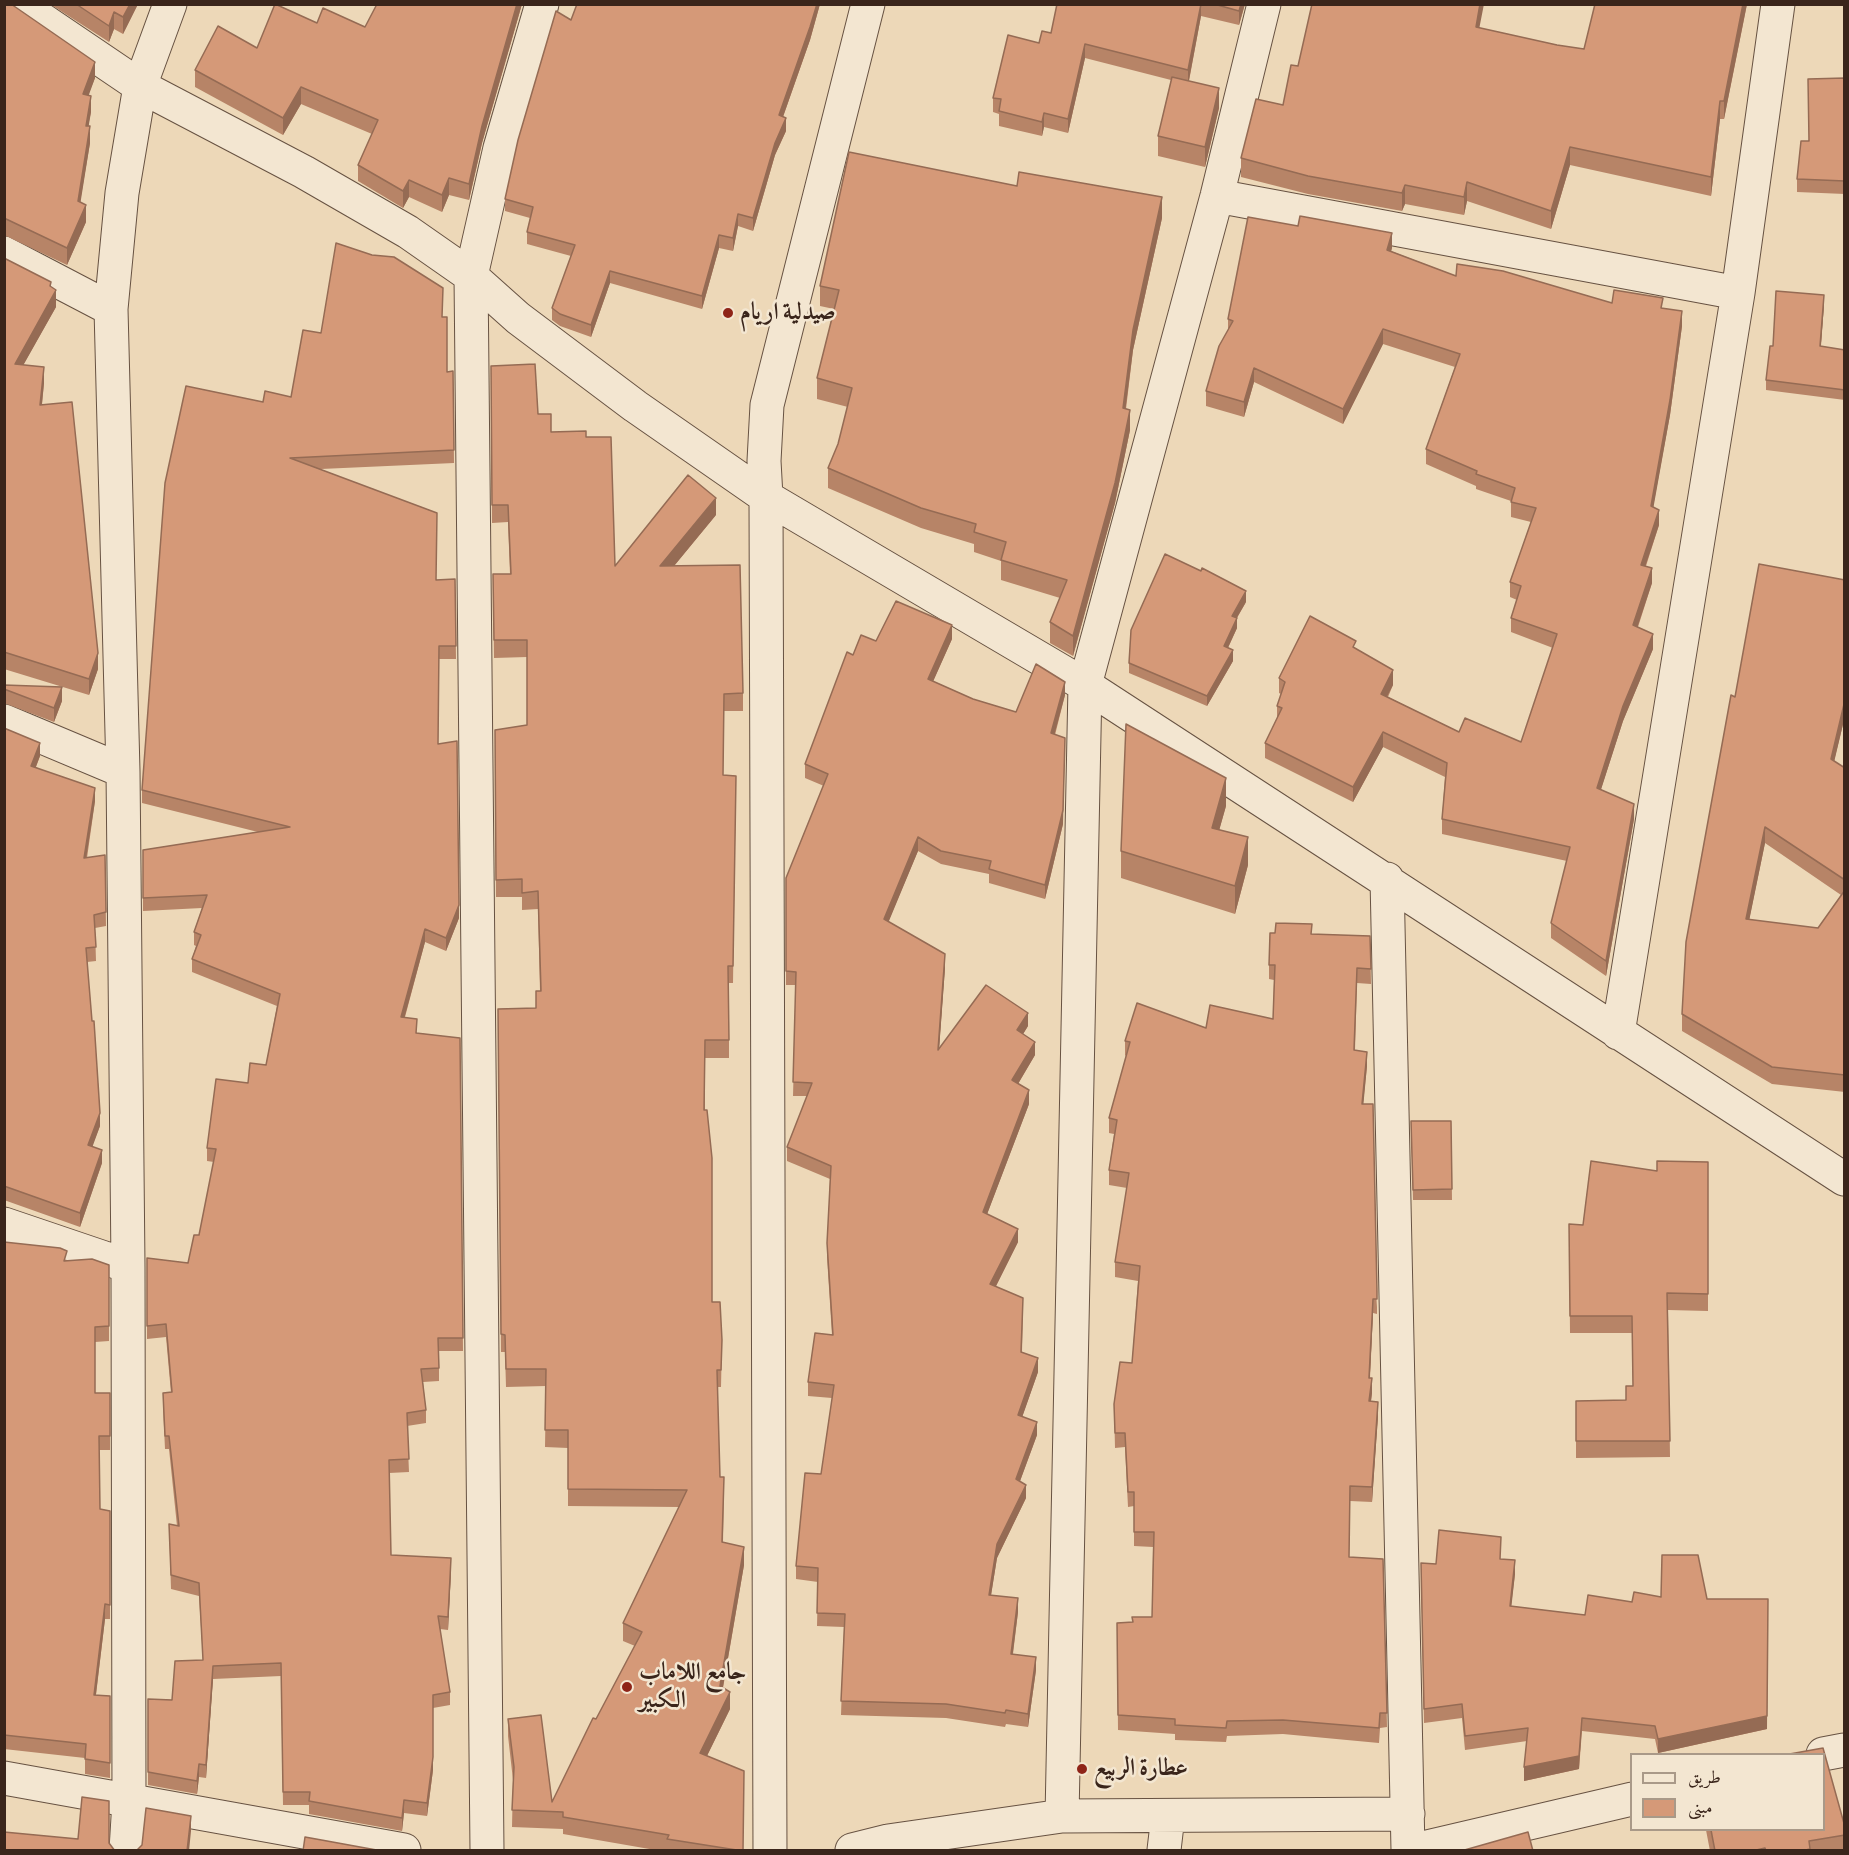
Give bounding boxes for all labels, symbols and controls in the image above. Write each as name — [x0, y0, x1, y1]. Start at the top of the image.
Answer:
place label: صيدلية اريام — [740, 299, 836, 327]
marker: صيدلية اريام — [721, 306, 735, 320]
place label: جامع اللاماب الكبير — [639, 1659, 746, 1715]
marker: جامع اللاماب الكبير — [620, 1680, 634, 1694]
legend — [1630, 1753, 1825, 1831]
place label: عطارة الربيع — [1094, 1755, 1188, 1783]
marker: عطارة الربيع — [1075, 1762, 1089, 1776]
text: طريق — [1688, 1765, 1721, 1789]
text: مبنى — [1688, 1795, 1713, 1819]

